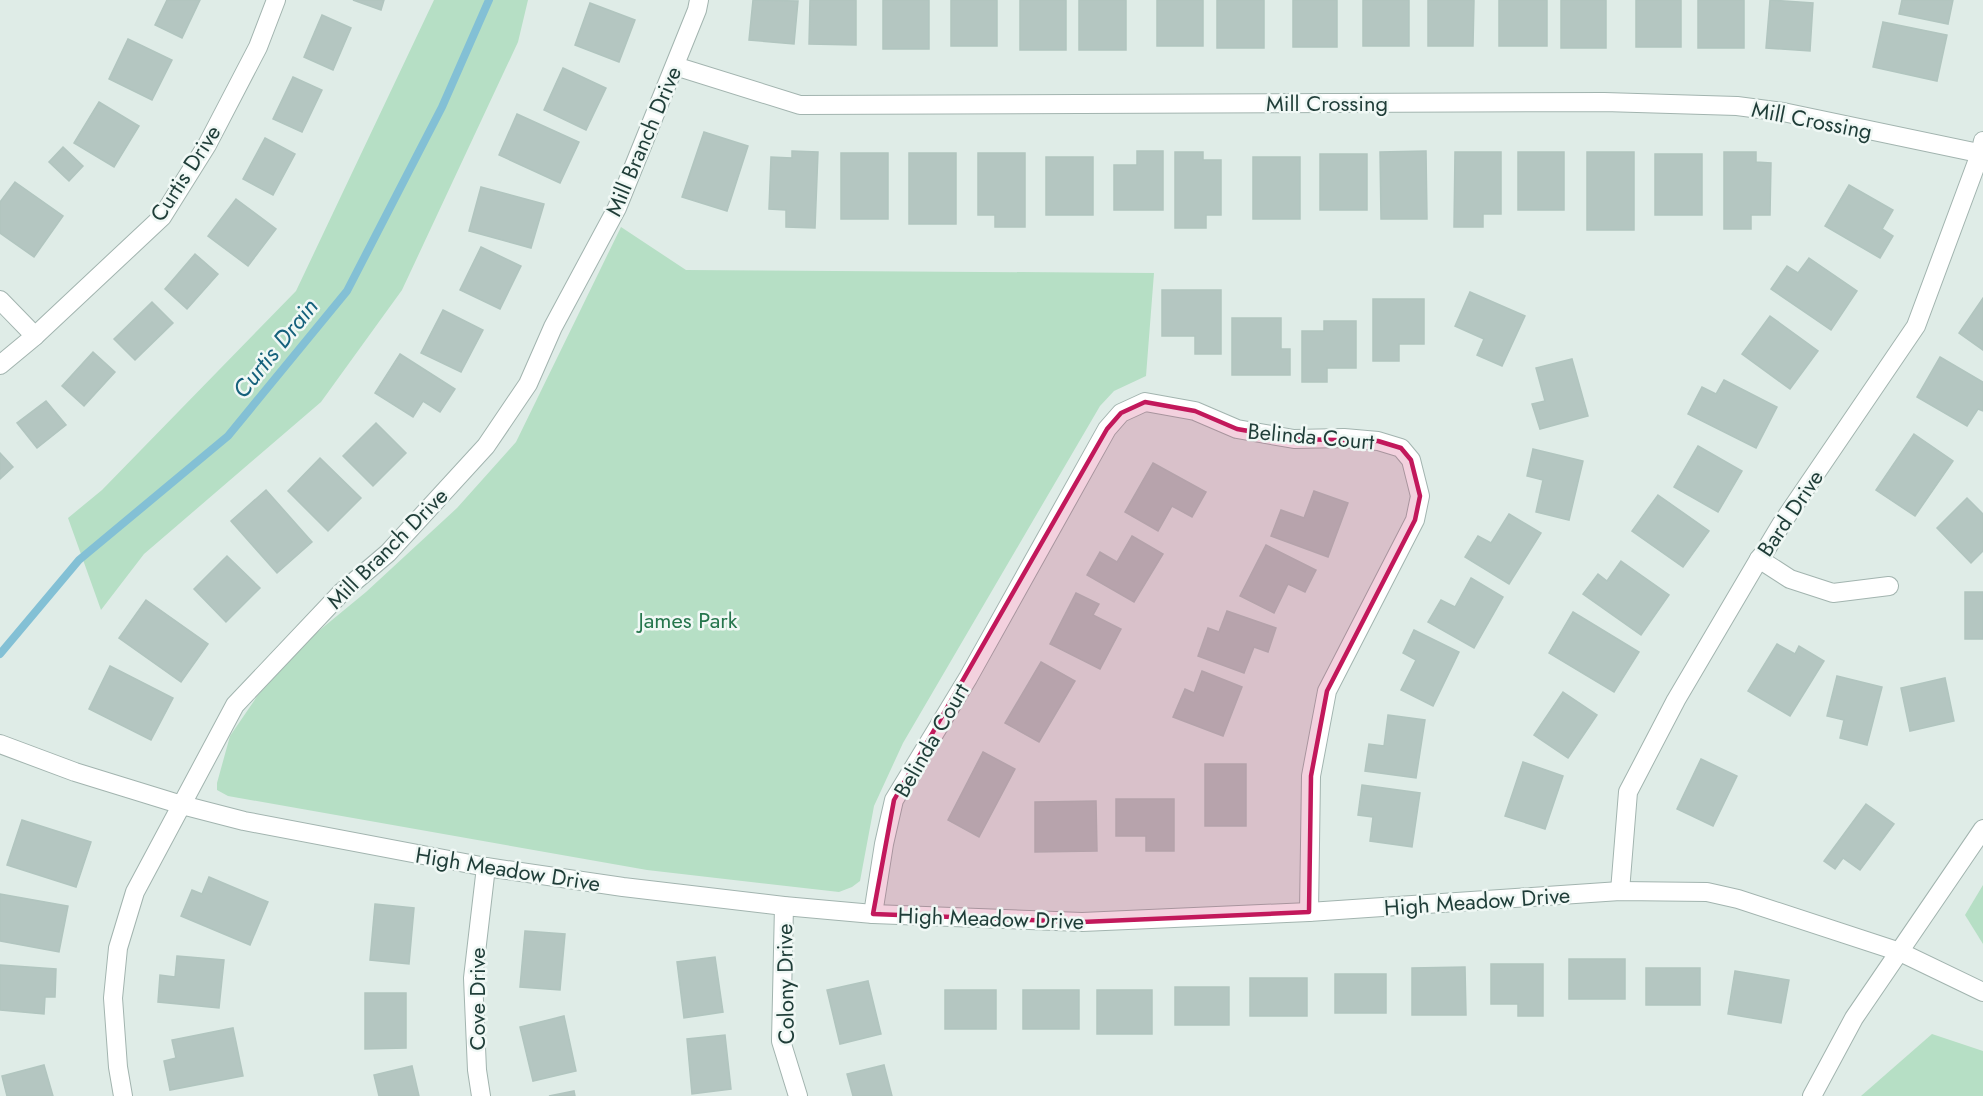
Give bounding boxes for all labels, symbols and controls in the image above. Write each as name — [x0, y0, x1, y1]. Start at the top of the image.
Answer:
street label: Mill Branch Drive — [597, 61, 689, 221]
street label: Mill Crossing — [1266, 87, 1388, 119]
street label: Mill Crossing — [1749, 93, 1875, 147]
street label: Curtis Drive — [142, 118, 228, 228]
water label: Curtis Drain — [224, 290, 326, 406]
street label: Belinda Court — [1246, 415, 1376, 458]
street label: Bard Drive — [1749, 463, 1831, 563]
street label: Mill Branch Drive — [319, 480, 455, 616]
park label: James Park — [635, 604, 738, 636]
street label: Belinda Court — [885, 676, 977, 803]
street label: High Meadow Drive — [413, 839, 603, 899]
street label: High Meadow Drive — [1383, 879, 1571, 923]
street label: High Meadow Drive — [897, 899, 1085, 937]
street label: Colony Drive — [768, 923, 802, 1045]
street label: Cove Drive — [461, 948, 493, 1050]

